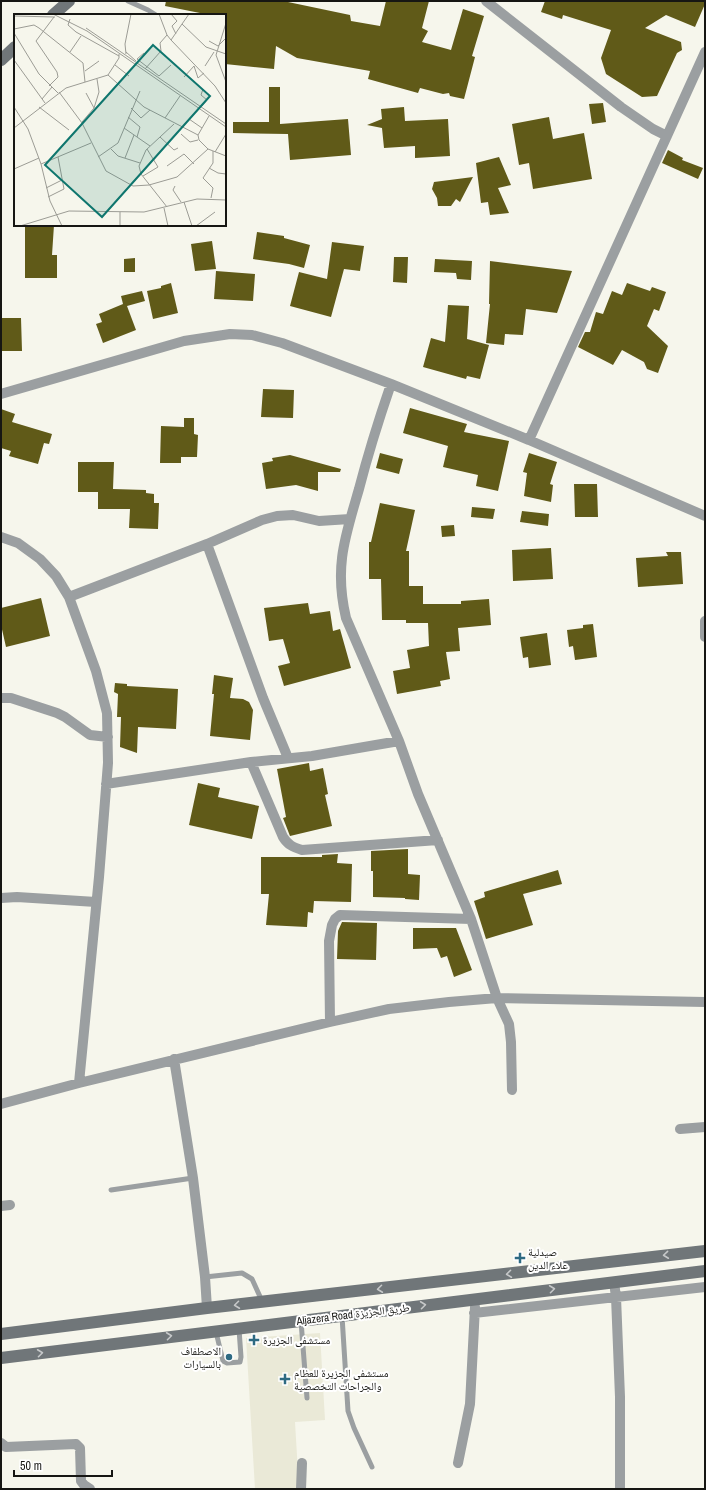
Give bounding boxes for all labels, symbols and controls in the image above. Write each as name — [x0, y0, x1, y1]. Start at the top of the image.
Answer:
inset map — [14, 14, 226, 226]
place label: صيدلية علاء الدين — [528, 1245, 568, 1272]
one-way arrow — [663, 1250, 669, 1259]
marker: صيدلية علاء الدين — [515, 1253, 525, 1263]
one-way arrow — [506, 1269, 512, 1278]
one-way arrow — [377, 1284, 383, 1293]
one-way arrow — [549, 1285, 555, 1294]
one-way arrow — [234, 1300, 240, 1309]
street label: Aljazera Road طريق الجزيزة — [295, 1300, 410, 1328]
one-way arrow — [420, 1301, 426, 1310]
one-way arrow — [166, 1332, 172, 1341]
place label: مستشفى الجزيرة — [263, 1333, 330, 1347]
marker: مستشفى الجزيرة — [248, 1334, 260, 1346]
place label: الاصطفاف بالسيارات — [181, 1344, 221, 1371]
one-way arrow — [37, 1349, 43, 1358]
marker: الاصطفاف بالسيارات — [224, 1352, 234, 1362]
place label: مستشفى الجزيرة للعظام والجراحات التخصصية — [294, 1366, 388, 1393]
marker: مستشفى الجزيرة للعظام والجراحات التخصصية — [279, 1373, 291, 1385]
scale bar — [14, 1452, 112, 1478]
text: 50 m — [20, 1458, 42, 1474]

